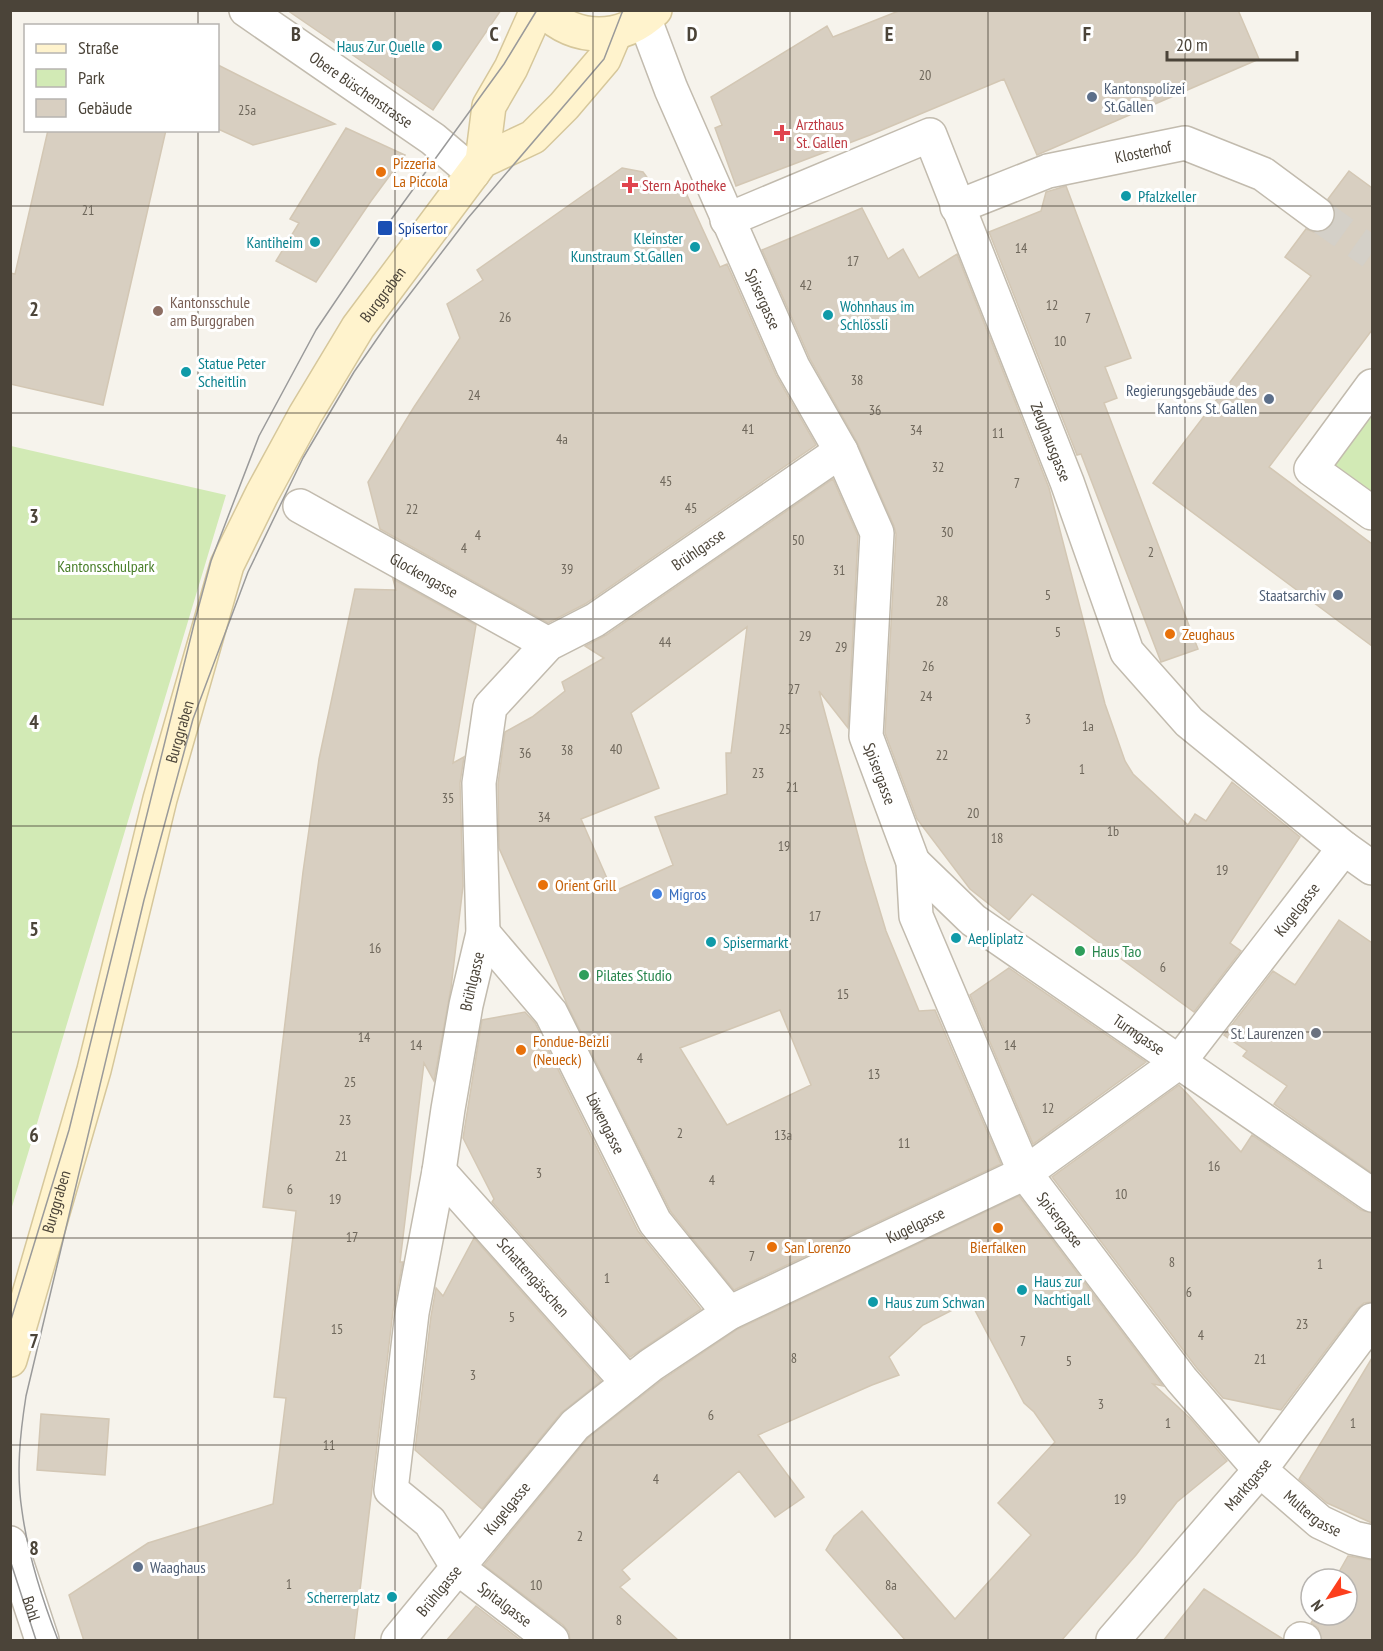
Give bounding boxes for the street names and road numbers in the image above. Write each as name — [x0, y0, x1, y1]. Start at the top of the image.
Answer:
street label: Obere Büschenstrasse — [306, 47, 417, 132]
street label: Klosterhof — [1113, 136, 1174, 167]
street label: Burggraben — [355, 263, 410, 326]
street label: Spisergasse — [741, 265, 785, 332]
street label: Zeughausgasse — [1027, 399, 1076, 484]
street label: Brühlgasse — [668, 524, 729, 575]
street label: Glockengasse — [387, 548, 462, 602]
street label: Burggraben — [161, 698, 198, 765]
street label: Spisergasse — [859, 740, 901, 807]
street label: Kugelgasse — [1270, 879, 1324, 940]
street label: Brühlgasse — [455, 950, 488, 1013]
street label: Turmgasse — [1109, 1010, 1169, 1059]
street label: Löwengasse — [582, 1089, 630, 1157]
street label: Burggraben — [37, 1168, 74, 1235]
street label: Spisergasse — [1033, 1188, 1088, 1251]
street label: Kugelgasse — [883, 1203, 948, 1247]
street label: Schattengässchen — [493, 1233, 574, 1321]
street label: Marktgasse — [1220, 1454, 1275, 1514]
street label: Kugelgasse — [479, 1477, 534, 1538]
street label: Multergasse — [1280, 1485, 1345, 1541]
street label: Brühlgasse — [412, 1561, 466, 1620]
street label: Spitalgasse — [474, 1577, 536, 1631]
street label: Bohl — [18, 1593, 45, 1624]

